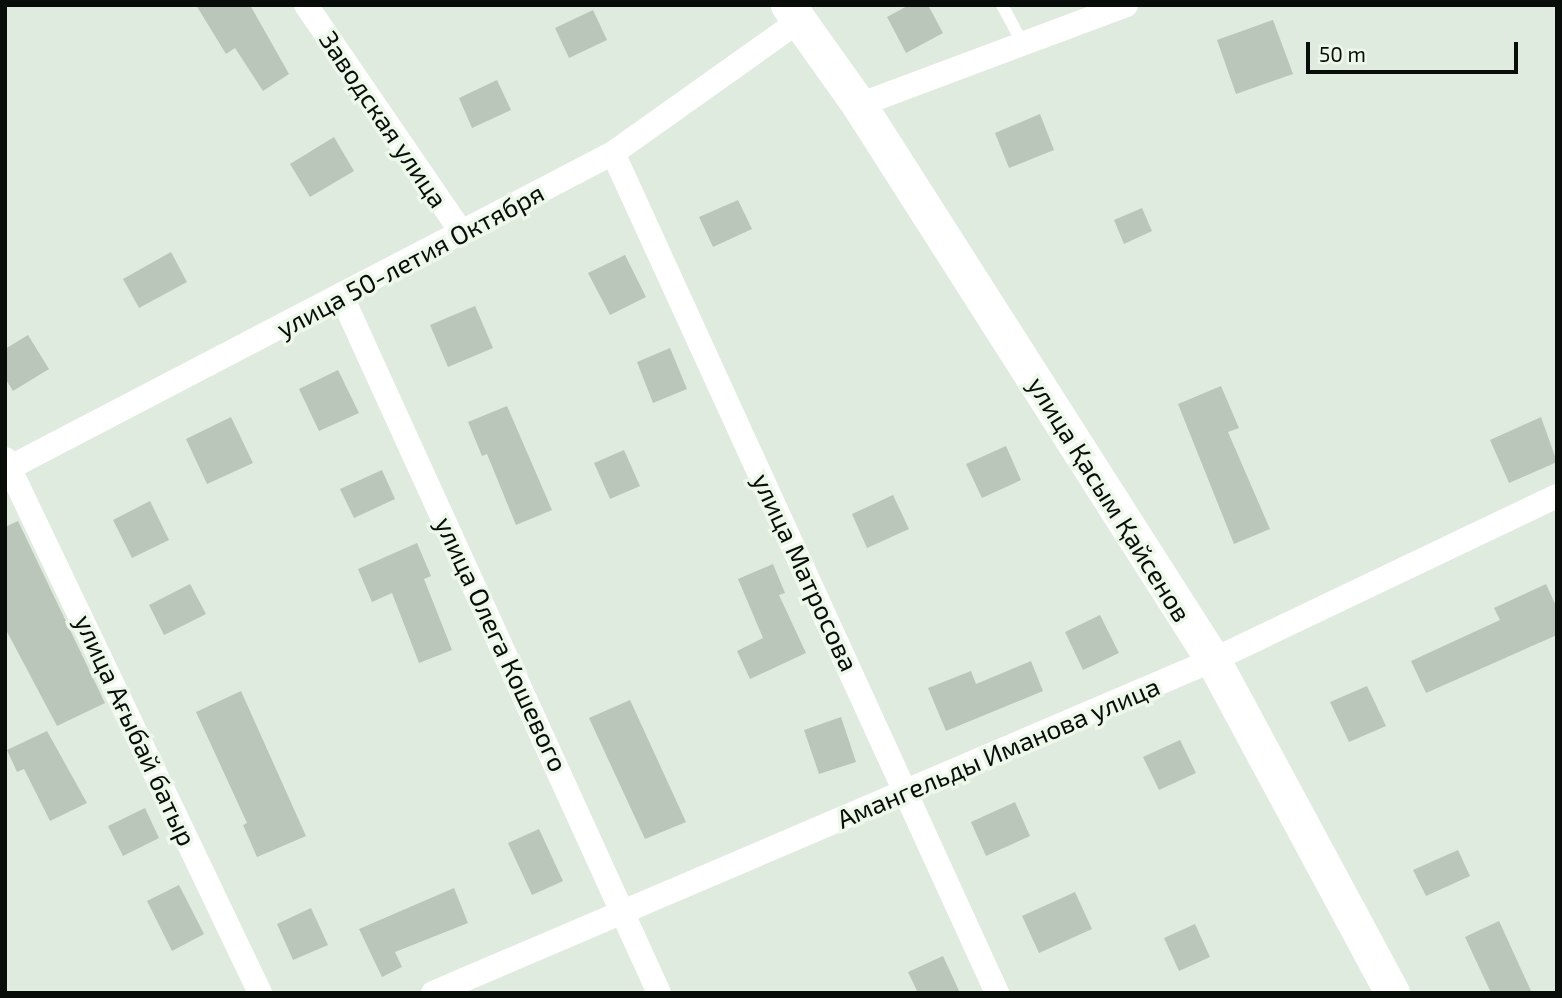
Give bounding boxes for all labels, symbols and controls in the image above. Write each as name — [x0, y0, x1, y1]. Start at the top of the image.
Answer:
street label: Заводская улица — [313, 25, 455, 213]
scale bar — [1310, 28, 1522, 72]
text: 50 m — [1319, 41, 1366, 66]
street label: улица 50-летия Октября — [271, 176, 549, 344]
street label: улица Қасым Қайсенов — [1022, 371, 1198, 627]
street label: улица Матросова — [747, 468, 865, 676]
street label: улица Олега Кошевого — [429, 512, 575, 776]
street label: улица Ағыбай батыр — [69, 609, 203, 851]
street label: Амангельды Иманова улица — [832, 670, 1164, 834]

